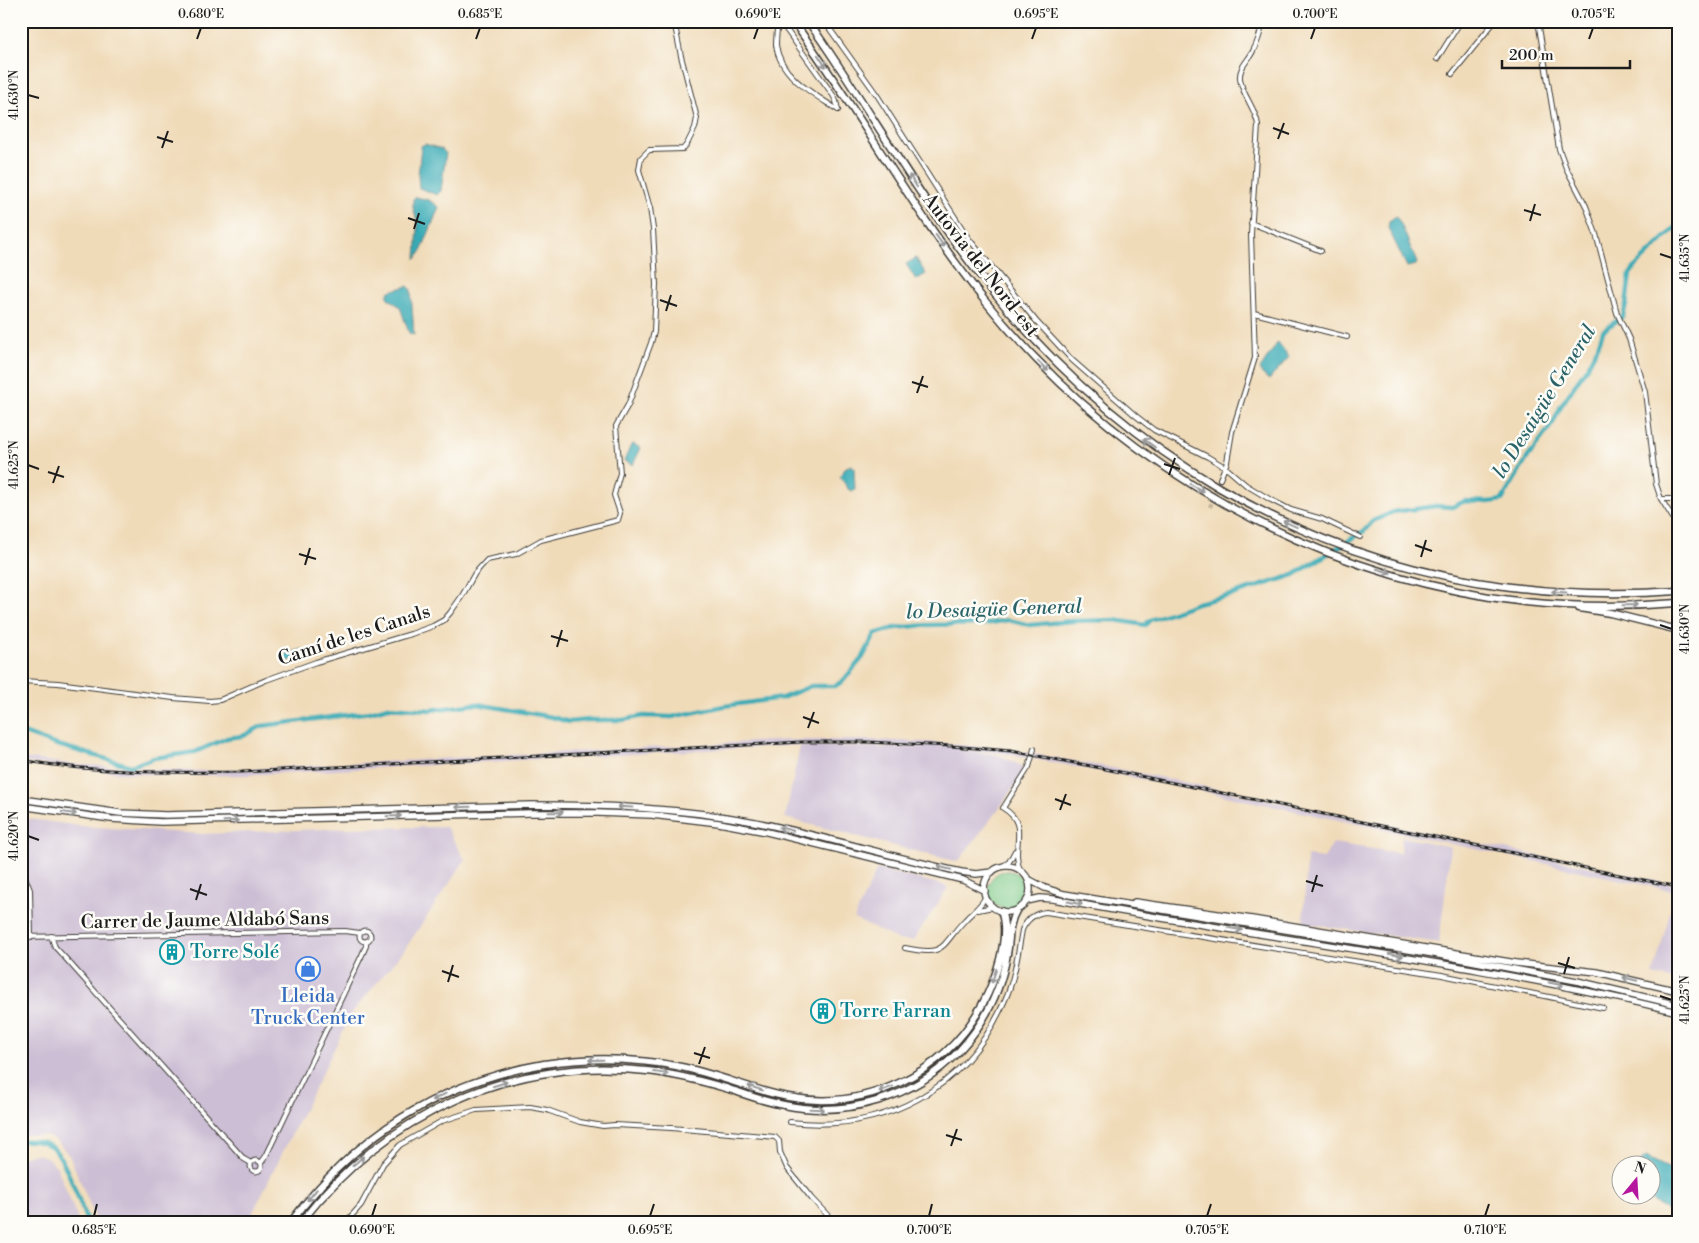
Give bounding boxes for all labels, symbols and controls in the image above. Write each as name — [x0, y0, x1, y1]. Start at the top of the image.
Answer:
text: 0.680°E — [178, 7, 224, 22]
text: 0.685°E — [458, 7, 502, 22]
text: 0.690°E — [735, 7, 781, 22]
text: 0.695°E — [1014, 7, 1058, 22]
text: 0.700°E — [1293, 7, 1338, 22]
text: 0.705°E — [1571, 7, 1615, 22]
scale bar — [1502, 38, 1629, 70]
text: 200 m — [1509, 46, 1554, 65]
one-way arrow — [816, 54, 827, 68]
text: 41.630°N — [7, 70, 22, 120]
one-way arrow — [908, 174, 918, 188]
street label: Autovia del Nord-est — [917, 188, 1045, 342]
text: 41.635°N — [1678, 233, 1693, 283]
one-way arrow — [935, 234, 945, 248]
water label: lo Desaigüe General — [1488, 320, 1603, 483]
one-way arrow — [1037, 360, 1049, 372]
one-way arrow — [1143, 438, 1157, 448]
text: 41.625°N — [7, 440, 22, 490]
one-way arrow — [1190, 484, 1204, 494]
one-way arrow — [1283, 519, 1298, 529]
one-way arrow — [1375, 567, 1391, 577]
one-way arrow — [1551, 587, 1567, 597]
water label: lo Desaigüe General — [906, 594, 1083, 626]
street label: Camí de les Canals — [275, 599, 433, 671]
one-way arrow — [1622, 600, 1638, 610]
text: 41.630°N — [1678, 604, 1693, 654]
one-way arrow — [618, 802, 634, 811]
one-way arrow — [455, 803, 471, 812]
one-way arrow — [548, 807, 564, 817]
one-way arrow — [61, 808, 77, 818]
text: 41.620°N — [7, 811, 22, 861]
one-way arrow — [386, 812, 402, 821]
one-way arrow — [223, 816, 239, 826]
one-way arrow — [779, 824, 795, 833]
one-way arrow — [936, 863, 952, 872]
one-way arrow — [1067, 898, 1083, 908]
street label: Carrer de Jaume Aldabó Sans — [80, 906, 330, 934]
one-way arrow — [1227, 925, 1243, 935]
building icon: Torre Solé — [159, 939, 185, 965]
place label: Torre Solé — [190, 940, 279, 964]
one-way arrow — [1388, 950, 1404, 960]
shop icon: Lleida Truck Center — [295, 956, 321, 982]
one-way arrow — [989, 967, 999, 983]
one-way arrow — [1623, 974, 1639, 983]
text: 41.625°N — [1678, 975, 1693, 1025]
one-way arrow — [1547, 980, 1563, 990]
place label: Lleida Truck Center — [251, 984, 365, 1030]
building icon: Torre Farran — [810, 998, 836, 1024]
place label: Torre Farran — [840, 999, 951, 1023]
one-way arrow — [588, 1055, 604, 1065]
one-way arrow — [653, 1068, 669, 1078]
one-way arrow — [492, 1078, 508, 1088]
one-way arrow — [748, 1083, 764, 1092]
one-way arrow — [878, 1085, 894, 1094]
one-way arrow — [432, 1093, 447, 1102]
one-way arrow — [808, 1104, 825, 1114]
one-way arrow — [352, 1155, 365, 1166]
north arrow — [1612, 1156, 1662, 1206]
text: N — [1632, 1158, 1648, 1179]
one-way arrow — [306, 1189, 317, 1202]
text: 0.685°E — [72, 1223, 116, 1238]
text: 0.690°E — [349, 1223, 395, 1238]
text: 0.695°E — [628, 1223, 672, 1238]
text: 0.700°E — [907, 1223, 952, 1238]
text: 0.705°E — [1185, 1223, 1229, 1238]
text: 0.710°E — [1464, 1223, 1506, 1238]

